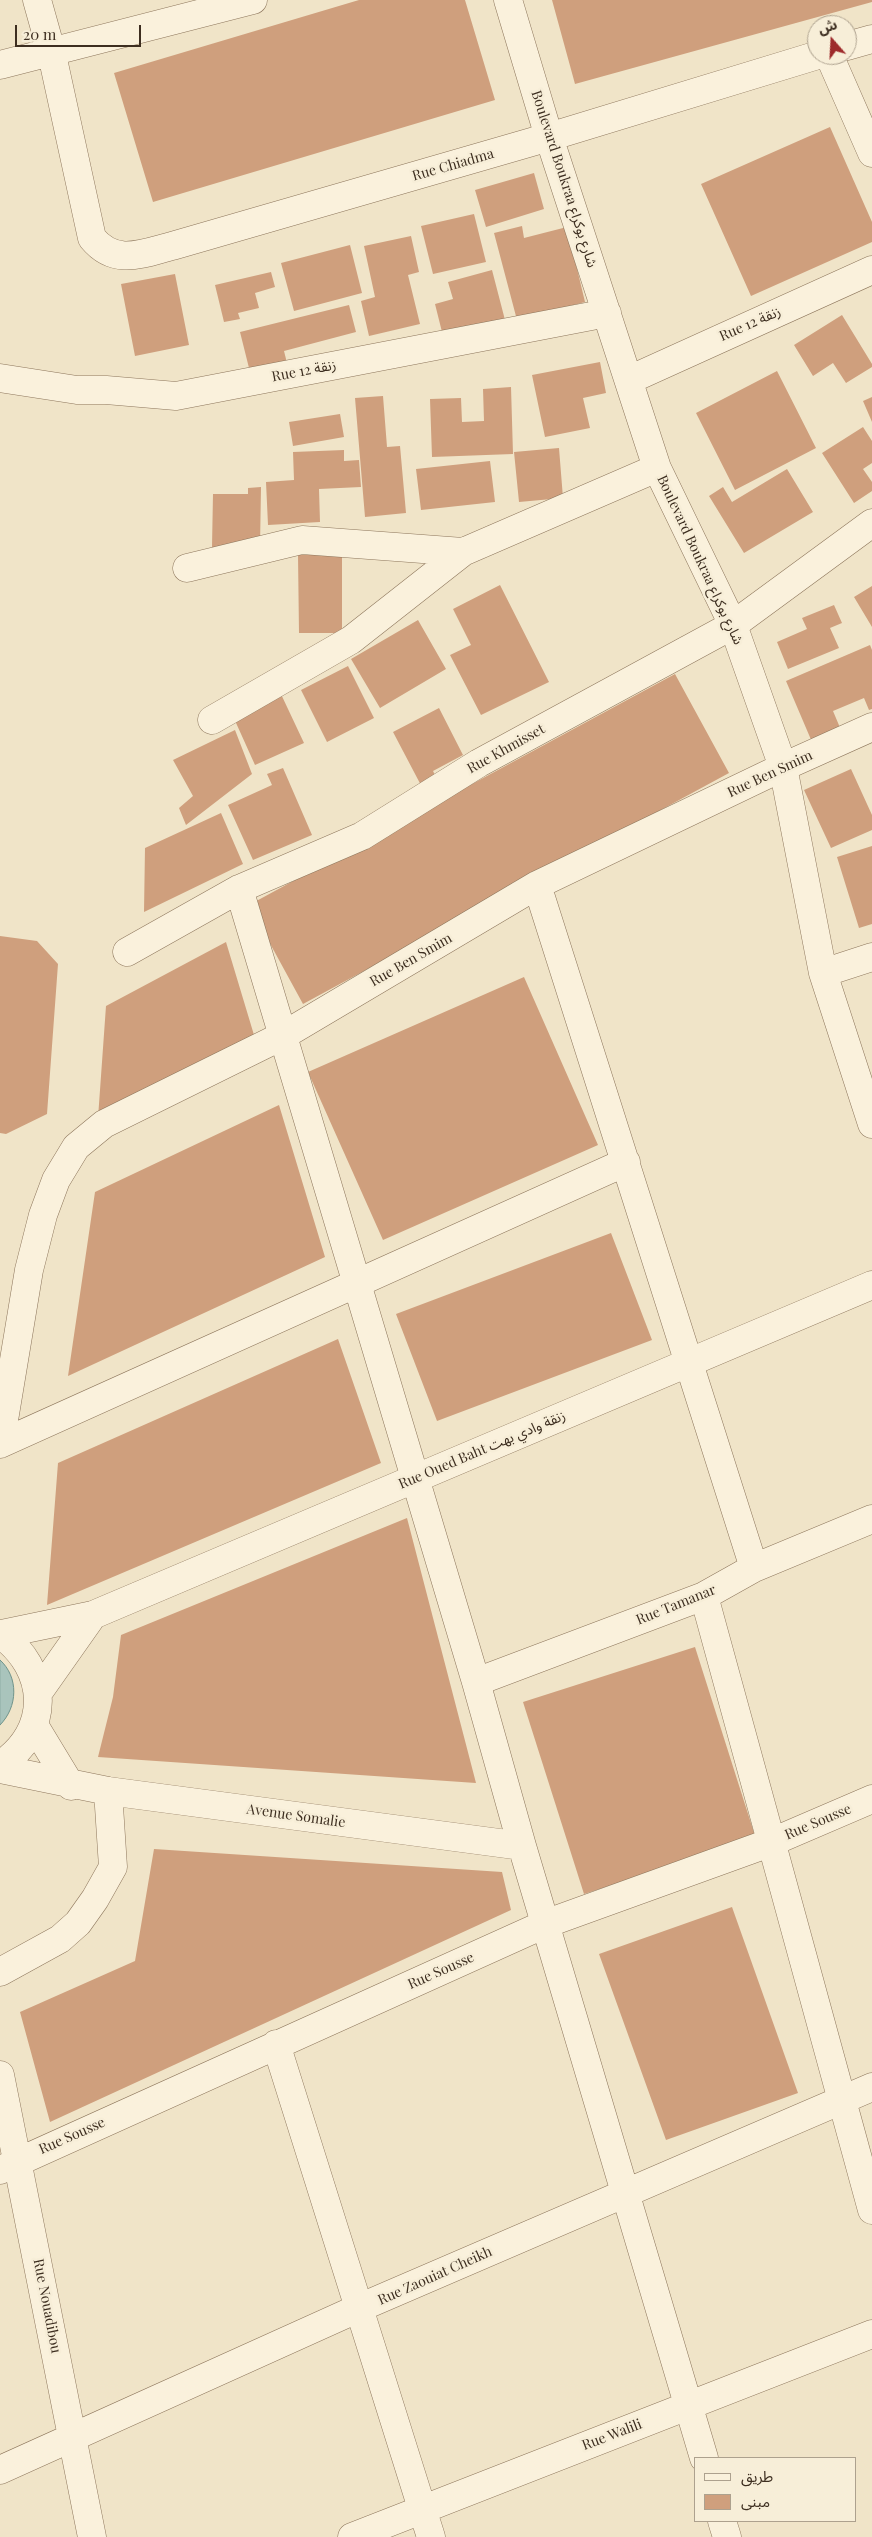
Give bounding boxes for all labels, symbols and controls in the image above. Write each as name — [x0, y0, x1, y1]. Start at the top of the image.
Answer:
text: ش — [815, 14, 839, 38]
scale bar — [18, 15, 144, 47]
north arrow — [807, 15, 857, 65]
text: 20 m — [23, 24, 56, 44]
street label: Boulevard Boukraa شارع بوكراع — [527, 88, 601, 270]
street label: Rue Chiadma — [410, 145, 496, 185]
street label: Rue 12 زنقة — [717, 303, 783, 345]
street label: Rue 12 زنقة — [270, 357, 338, 385]
street label: Boulevard Boukraa شارع بوكراع — [653, 473, 747, 647]
street label: Rue Khmisset — [464, 721, 548, 777]
street label: Rue Ben Smim — [725, 747, 815, 801]
street label: Rue Ben Smim — [367, 930, 455, 990]
street label: Rue Oued Baht زنقة وادي بهت — [396, 1407, 568, 1493]
street label: Rue Tamanar — [634, 1581, 718, 1629]
street label: Rue Sousse — [782, 1800, 854, 1844]
street label: Avenue Somalie — [246, 1801, 346, 1831]
street label: Rue Sousse — [405, 1949, 477, 1993]
street label: Rue Sousse — [36, 2114, 108, 2158]
street label: Rue Zaouiat Cheikh — [375, 2243, 495, 2309]
street label: Rue Nouadibou — [30, 2257, 64, 2355]
street label: Rue Walili — [580, 2416, 644, 2454]
legend — [694, 2457, 857, 2522]
text: طريق — [741, 2466, 773, 2486]
text: مبنى — [741, 2491, 770, 2511]

